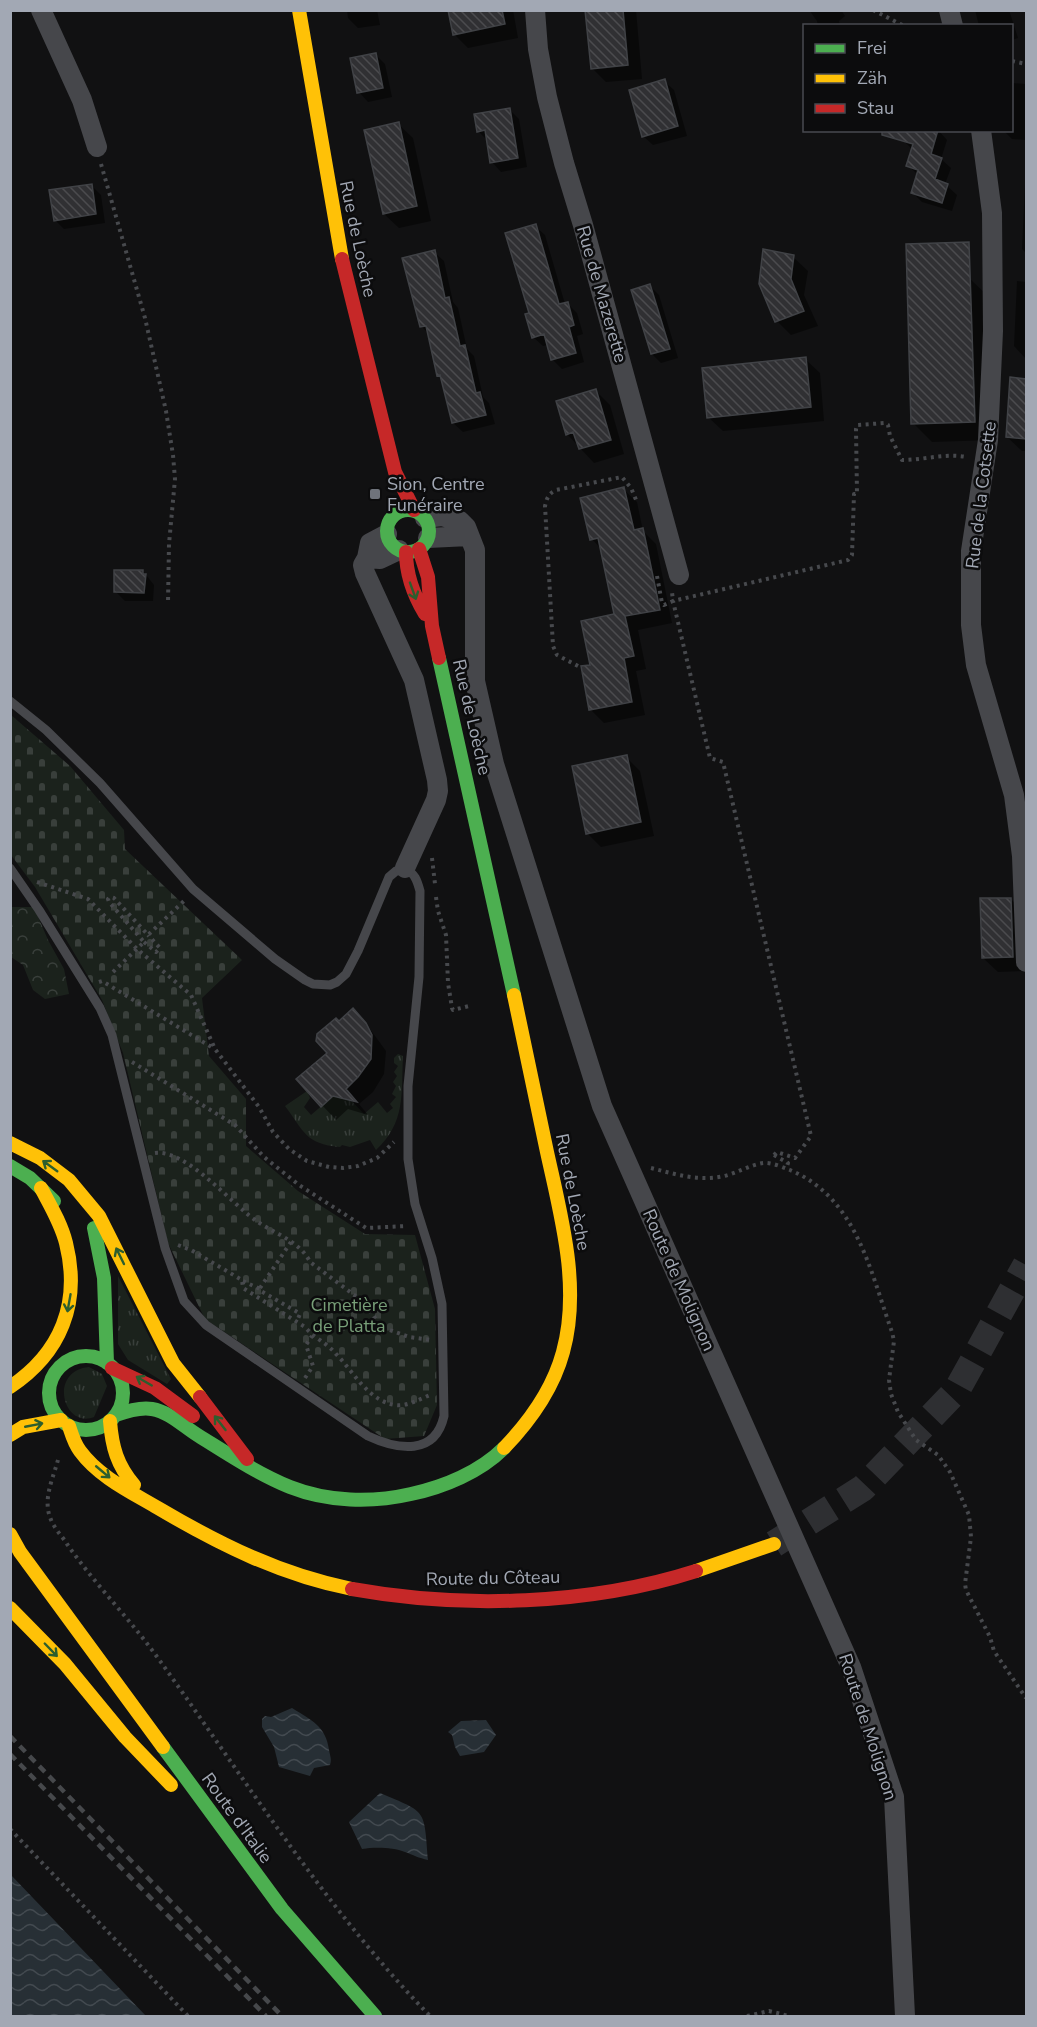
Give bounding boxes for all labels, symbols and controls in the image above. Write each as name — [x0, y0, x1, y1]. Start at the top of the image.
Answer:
legend — [803, 24, 1013, 132]
text: Frei — [857, 36, 887, 60]
text: Zäh — [857, 66, 887, 90]
text: Stau — [857, 96, 894, 120]
street label: Rue de Loèche — [334, 179, 382, 299]
street label: Rue de Mazerette — [571, 223, 633, 365]
street label: Rue de la Cotsette — [960, 420, 1002, 570]
place label: Sion, Centre Funéraire — [387, 472, 485, 517]
marker: Sion, Centre Funéraire — [368, 487, 382, 501]
one-way arrow — [409, 581, 420, 600]
street label: Rue de Loèche — [447, 657, 497, 777]
street label: Rue de Loèche — [550, 1132, 596, 1252]
one-way arrow — [42, 1159, 58, 1172]
street label: Route de Molignon — [637, 1205, 721, 1355]
one-way arrow — [114, 1248, 126, 1266]
one-way arrow — [63, 1293, 74, 1313]
park label: Cimetière de Platta — [310, 1293, 388, 1338]
one-way arrow — [136, 1375, 153, 1387]
one-way arrow — [213, 1415, 226, 1431]
one-way arrow — [24, 1419, 44, 1430]
one-way arrow — [95, 1465, 111, 1478]
street label: Route du Côteau — [426, 1565, 560, 1591]
one-way arrow — [44, 1643, 59, 1658]
street label: Route de Molignon — [833, 1651, 903, 1803]
street label: Route d'Italie — [196, 1768, 278, 1868]

